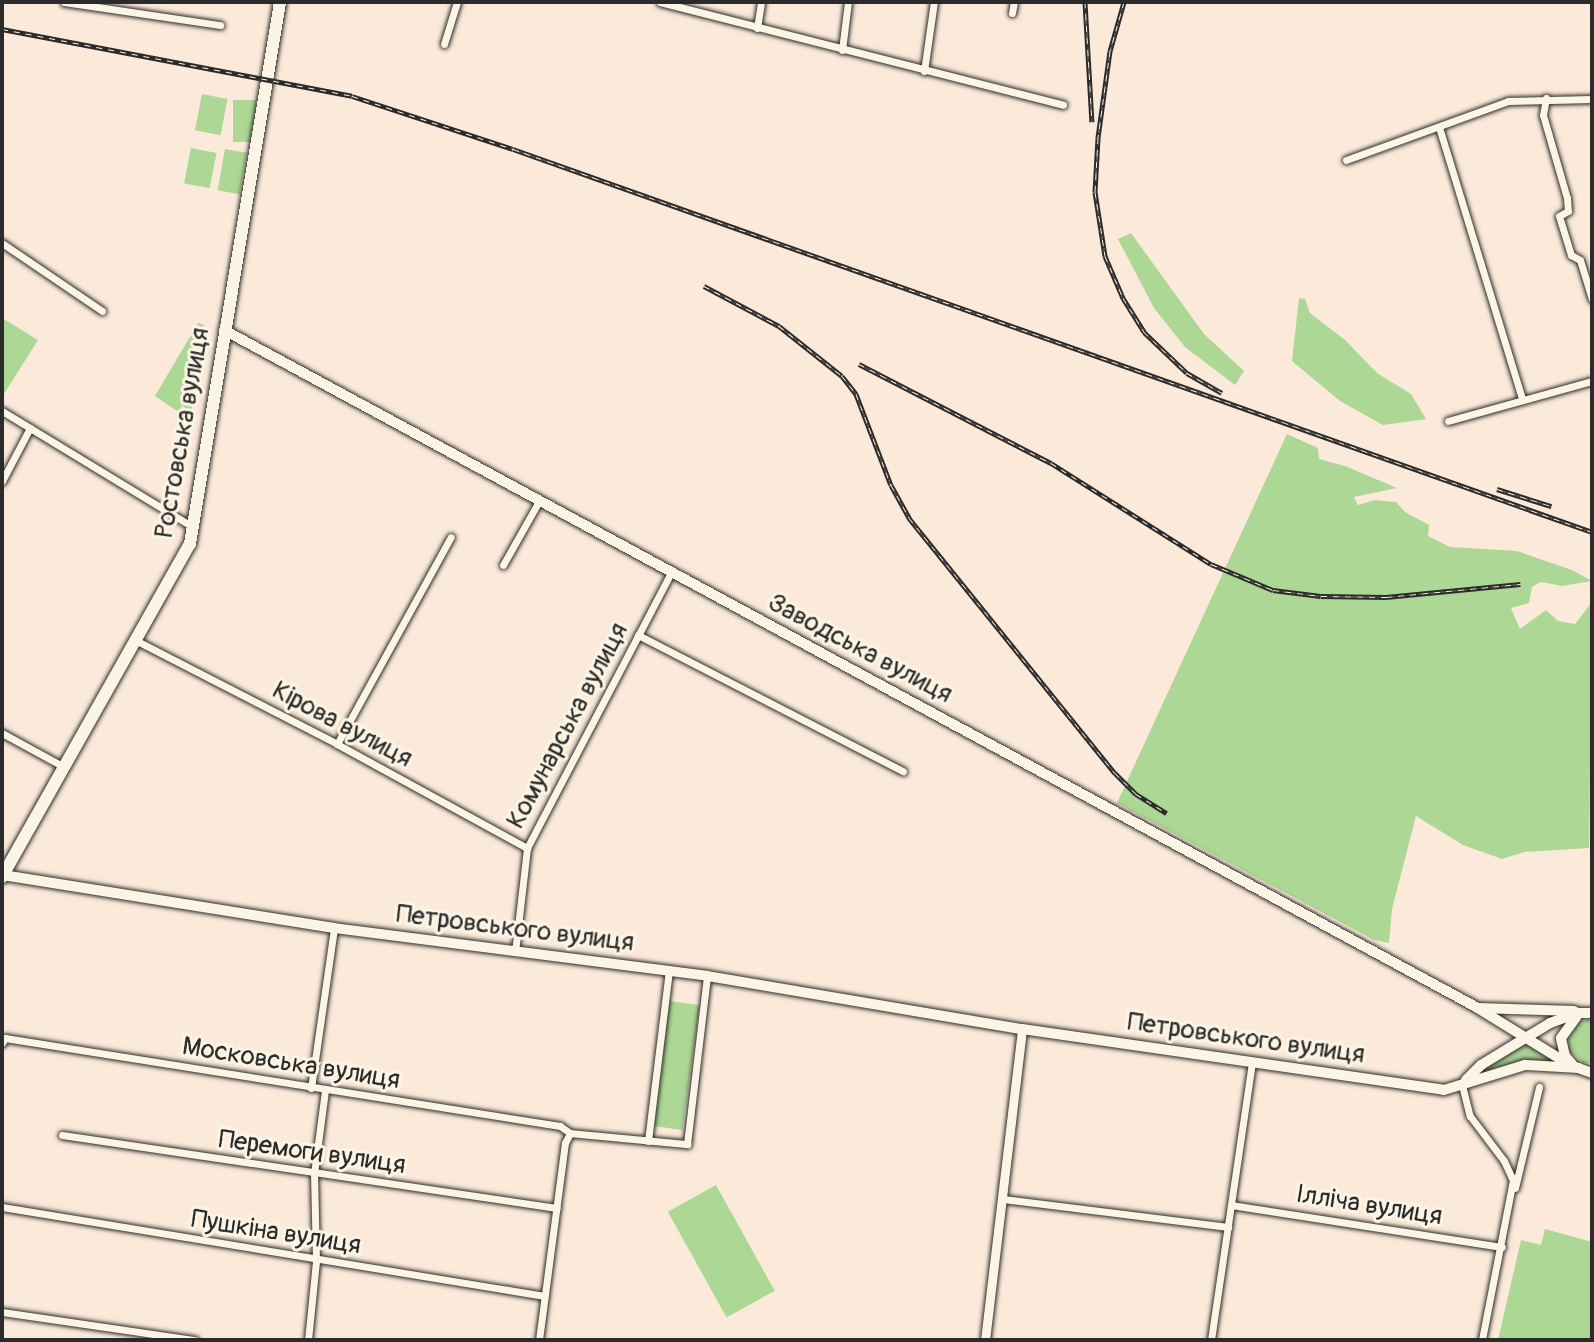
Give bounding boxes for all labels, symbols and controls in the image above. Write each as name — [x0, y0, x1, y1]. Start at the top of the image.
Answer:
street label: Ростовська вулиця — [149, 325, 217, 541]
street label: Заводська вулиця — [763, 587, 957, 711]
street label: Комунарська вулиця — [501, 618, 635, 834]
street label: Кірова вулиця — [267, 675, 417, 775]
street label: Петровського вулиця — [394, 899, 636, 959]
street label: Петровського вулиця — [1125, 1007, 1367, 1071]
street label: Московська вулиця — [180, 1031, 402, 1097]
street label: Перемоги вулиця — [217, 1124, 407, 1182]
street label: Ілліча вулиця — [1294, 1179, 1444, 1233]
street label: Пушкіна вулиця — [189, 1204, 363, 1262]

